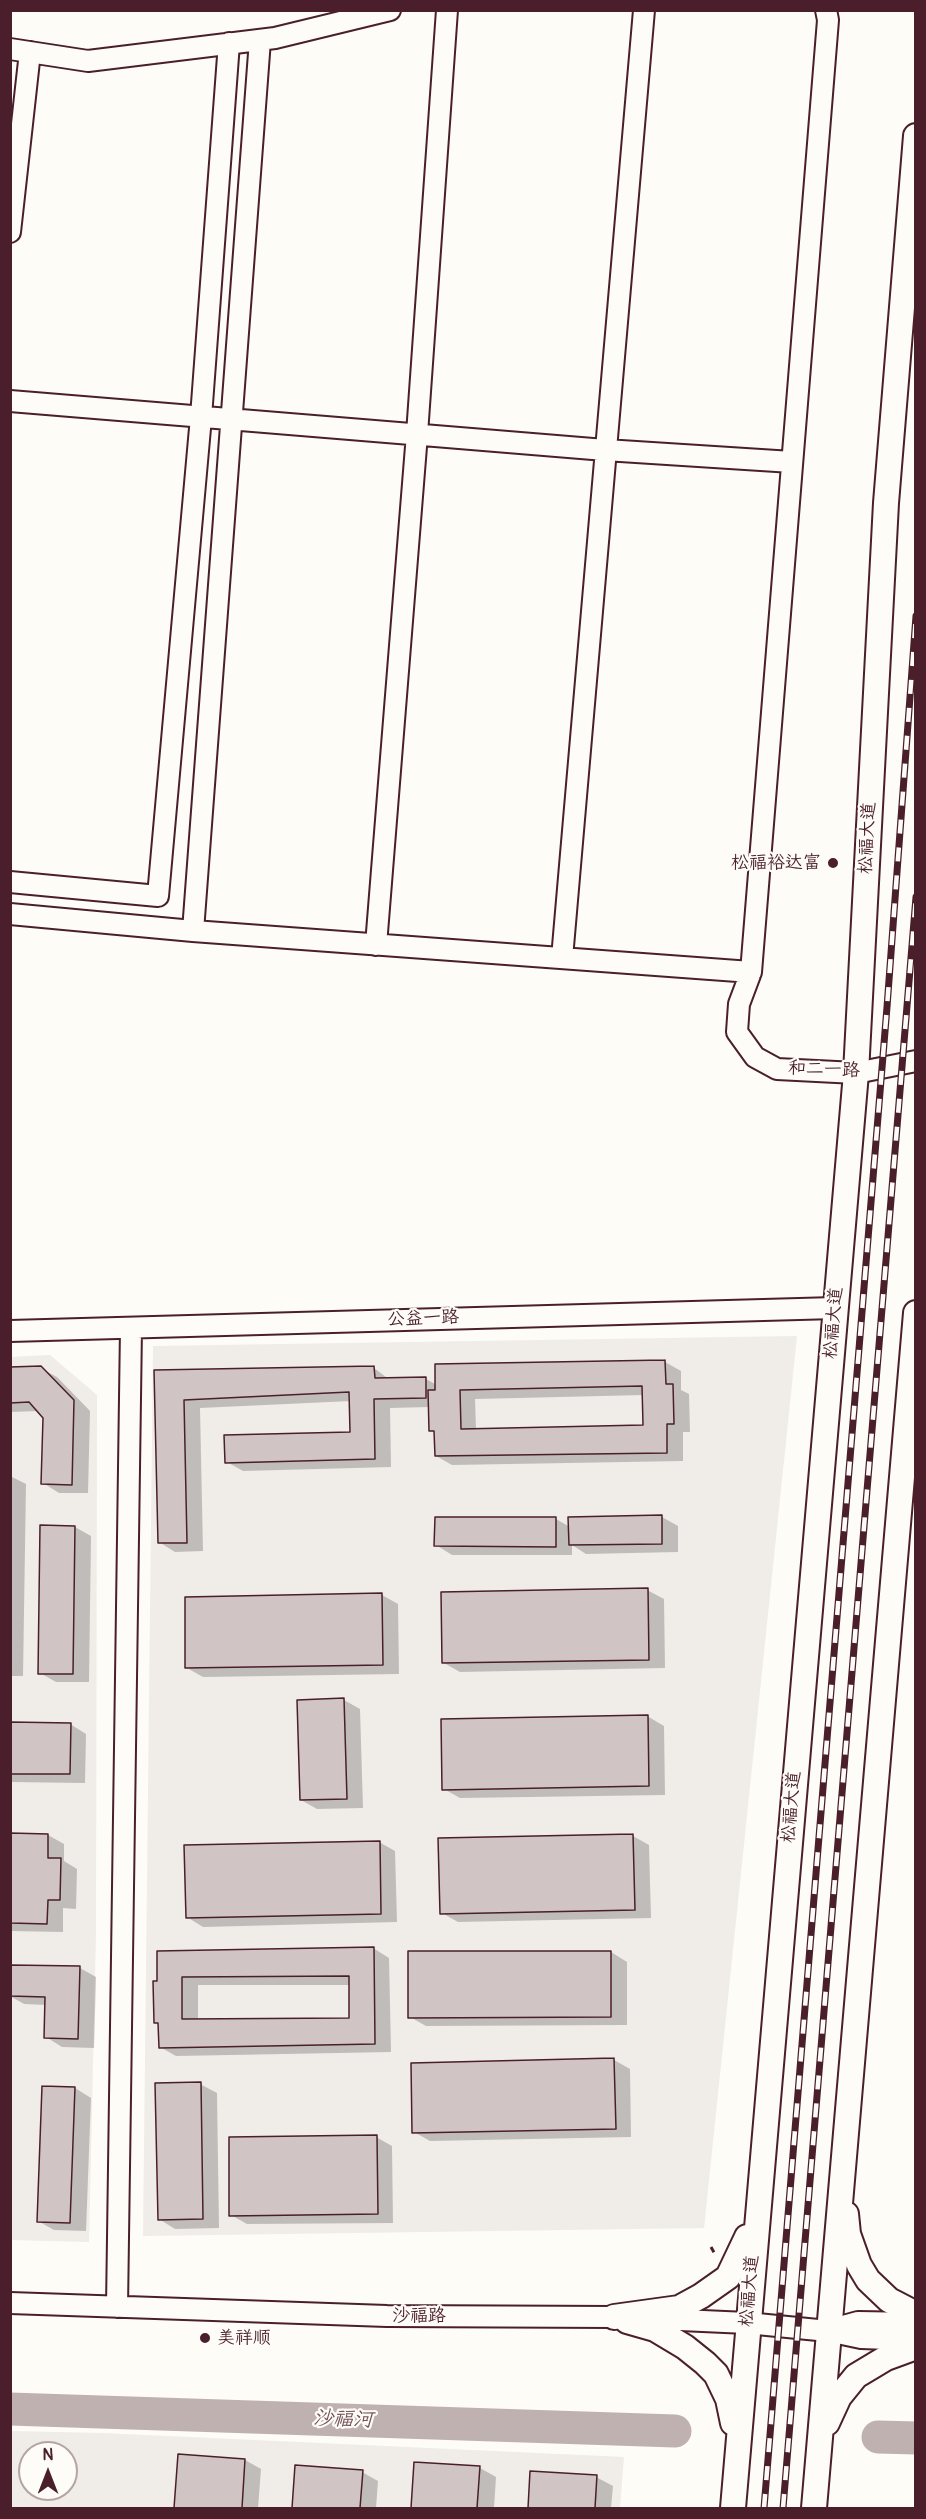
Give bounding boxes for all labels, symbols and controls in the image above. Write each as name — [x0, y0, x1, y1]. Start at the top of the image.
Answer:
street label: 松福大道 — [855, 801, 881, 875]
place label: 松福裕达富 — [731, 852, 821, 874]
marker: 松福裕达富 — [826, 856, 840, 870]
street label: 和二一路 — [788, 1058, 860, 1082]
street label: 松福大道 — [820, 1286, 848, 1360]
street label: 公益一路 — [387, 1307, 459, 1331]
street label: 松福大道 — [778, 1770, 806, 1844]
street label: 松福大道 — [736, 2254, 764, 2328]
street label: 沙福路 — [392, 2305, 446, 2327]
place label: 美祥顺 — [217, 2327, 271, 2349]
marker: 美祥顺 — [198, 2331, 212, 2345]
water label: 沙福河 — [313, 2407, 373, 2433]
north arrow — [18, 2441, 78, 2501]
text: N — [43, 2445, 53, 2465]

